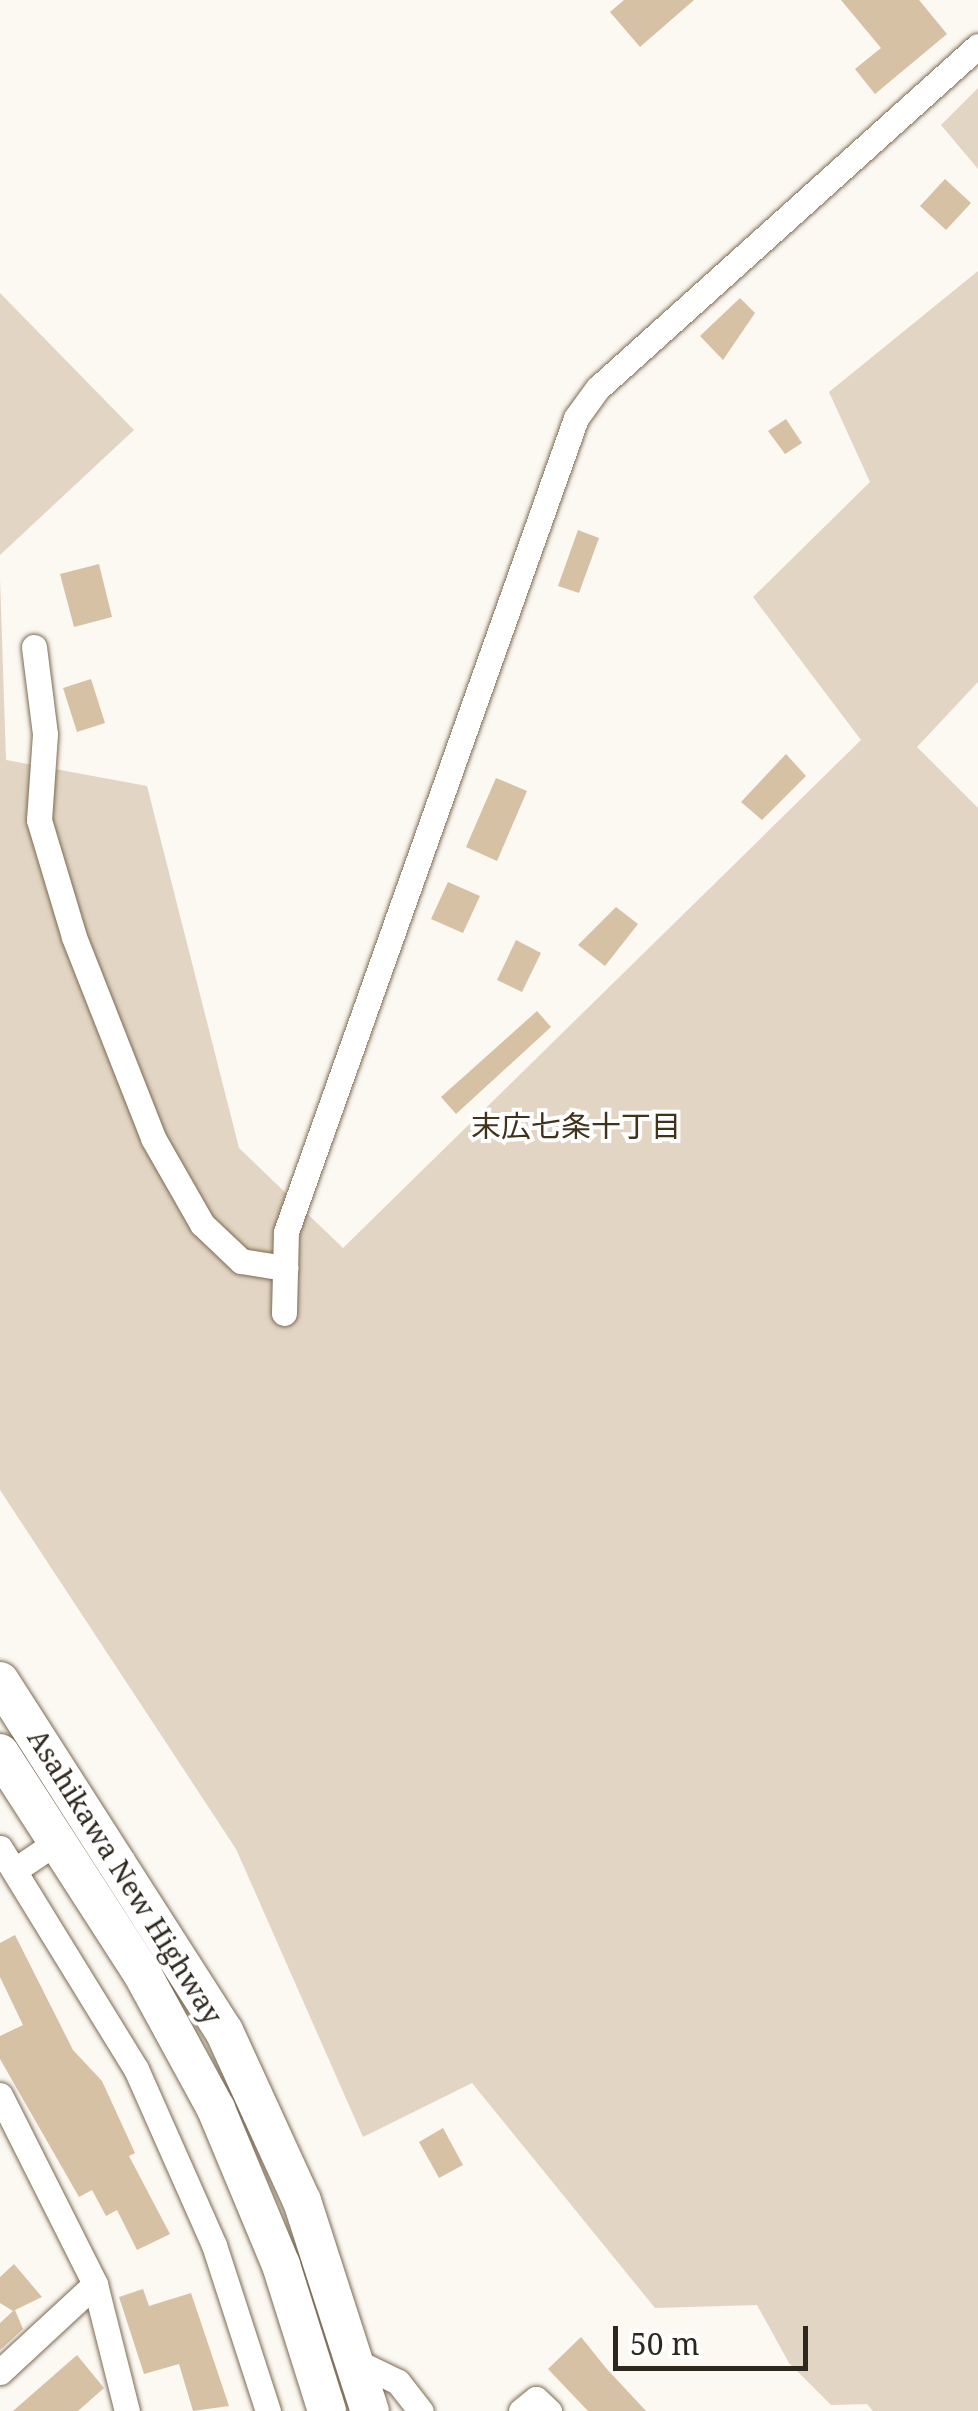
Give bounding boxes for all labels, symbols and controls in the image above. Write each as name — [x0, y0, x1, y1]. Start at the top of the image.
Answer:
district label: 末広七条十丁目 — [471, 1108, 681, 1144]
street label: Asahikawa New Highway — [21, 1722, 231, 2030]
scale bar — [618, 2306, 813, 2368]
text: 50 m — [630, 2323, 700, 2364]

